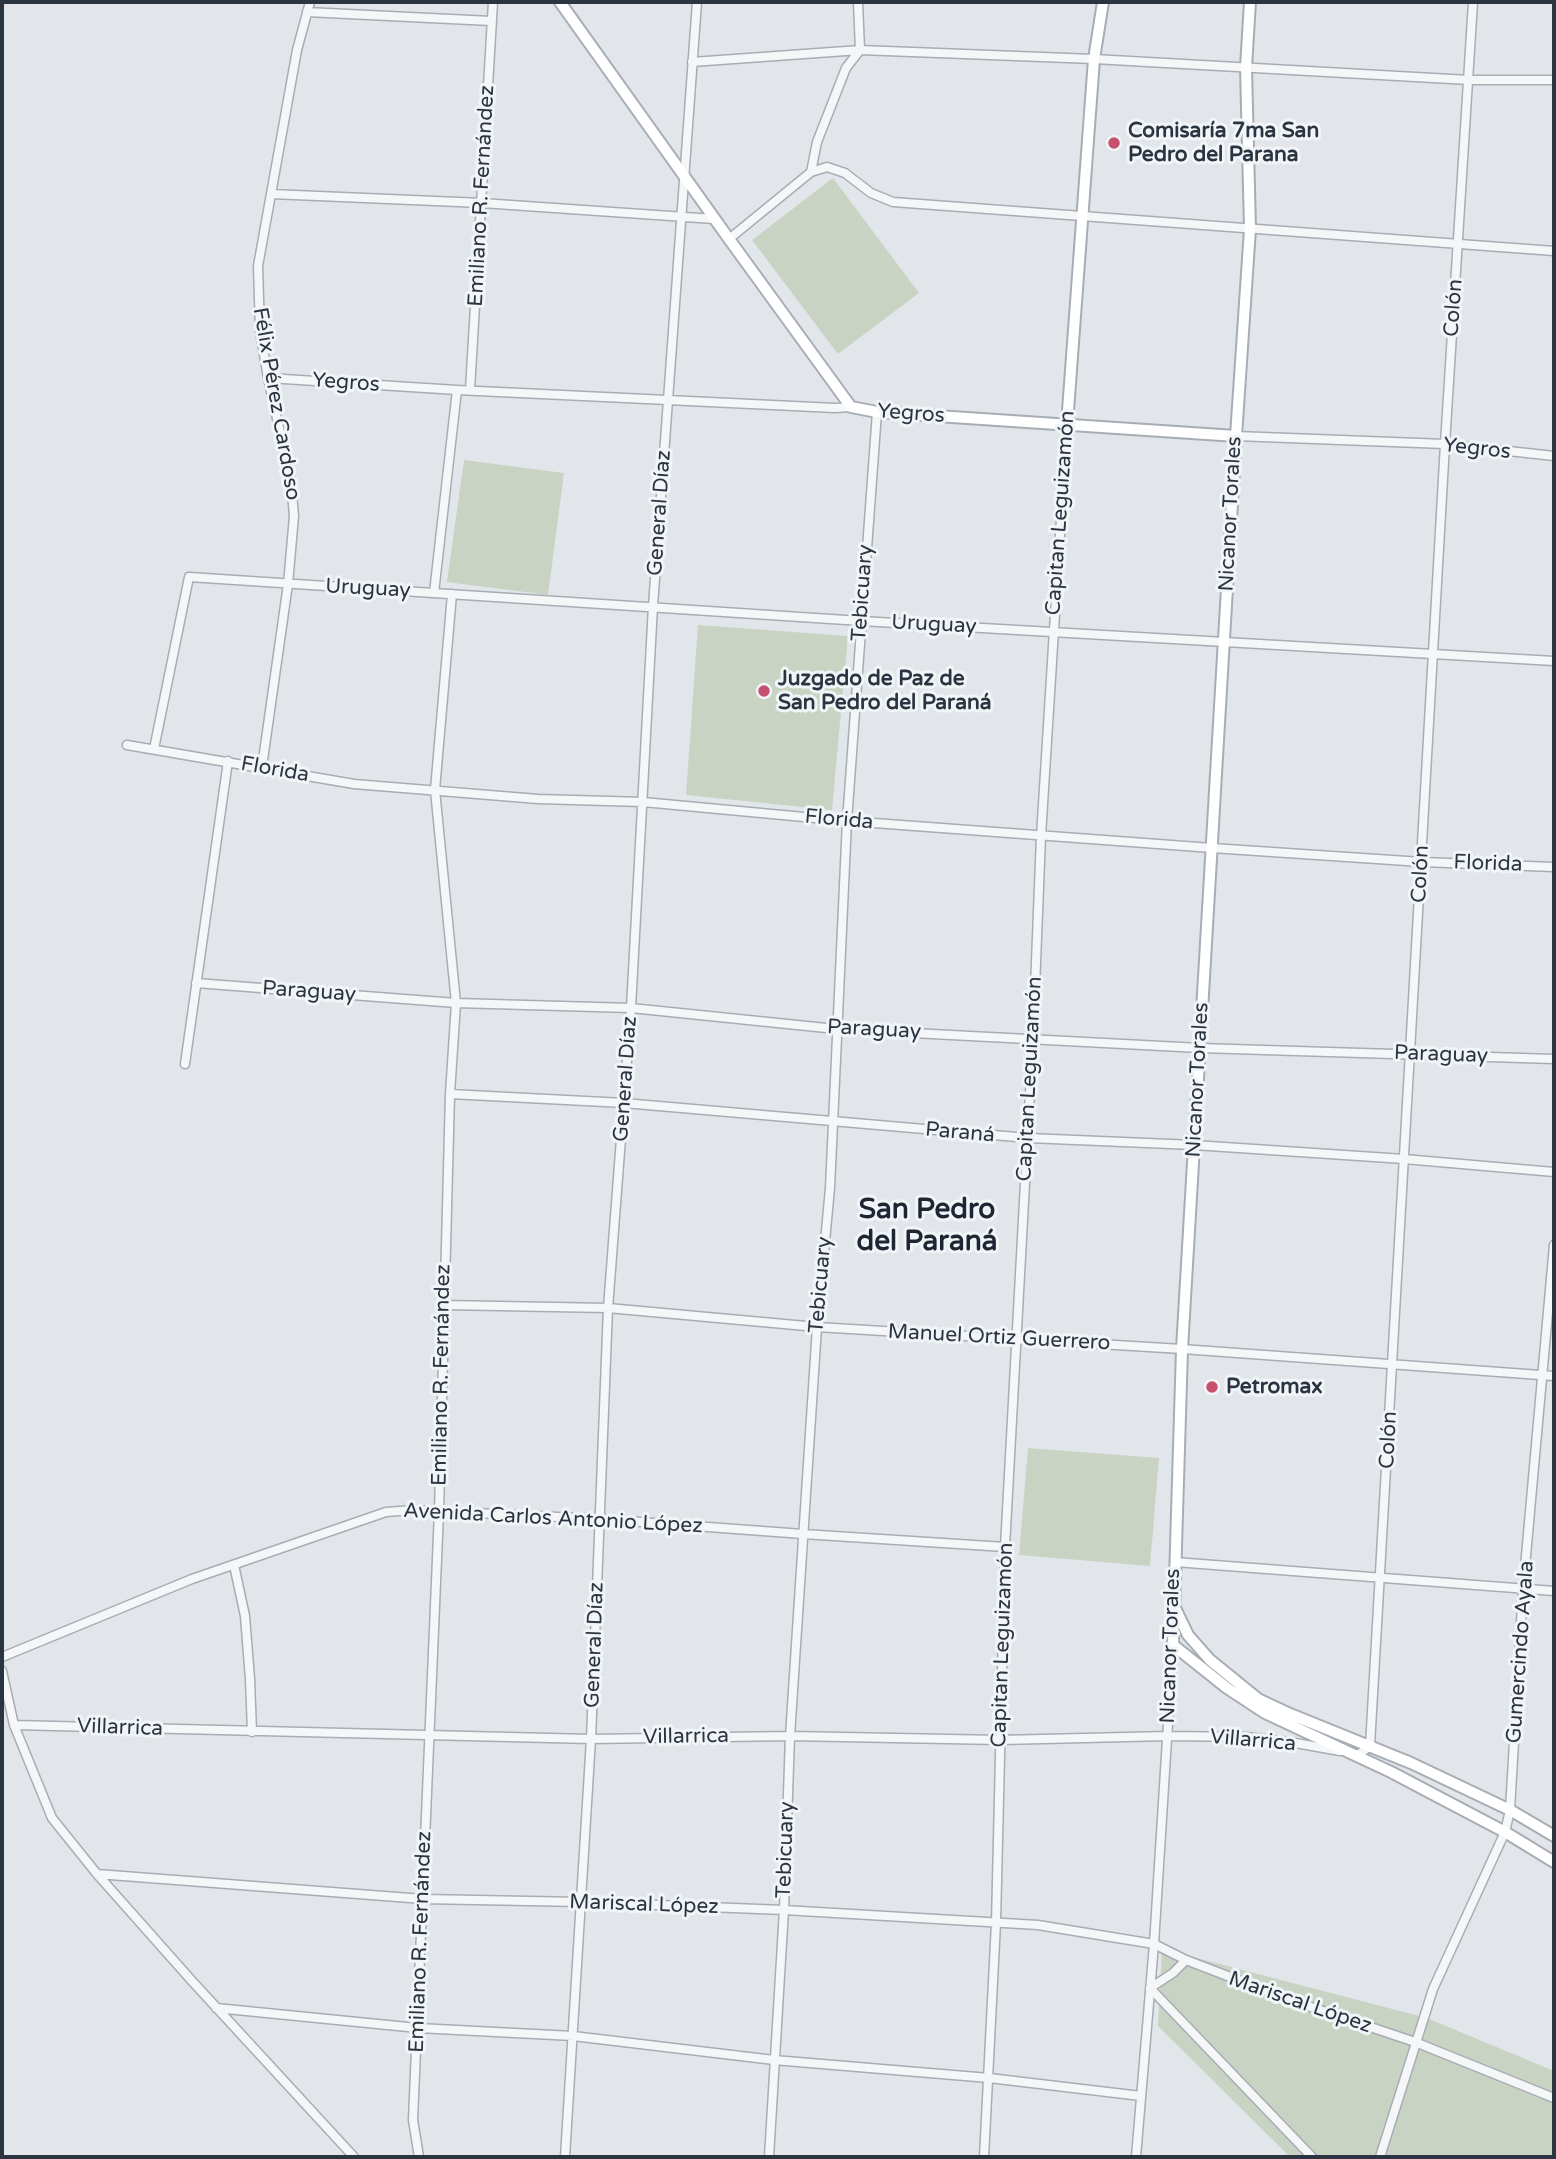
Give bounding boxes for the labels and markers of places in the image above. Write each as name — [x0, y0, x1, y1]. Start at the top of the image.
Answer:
place label: Comisaría 7ma San Pedro del Parana — [1128, 118, 1319, 168]
marker: Comisaría 7ma San Pedro del Parana — [1106, 135, 1122, 151]
place label: Juzgado de Paz de San Pedro del Paraná — [778, 666, 992, 716]
marker: Juzgado de Paz de San Pedro del Paraná — [756, 683, 772, 699]
place label: Petromax — [1226, 1374, 1323, 1400]
marker: Petromax — [1204, 1379, 1220, 1395]

